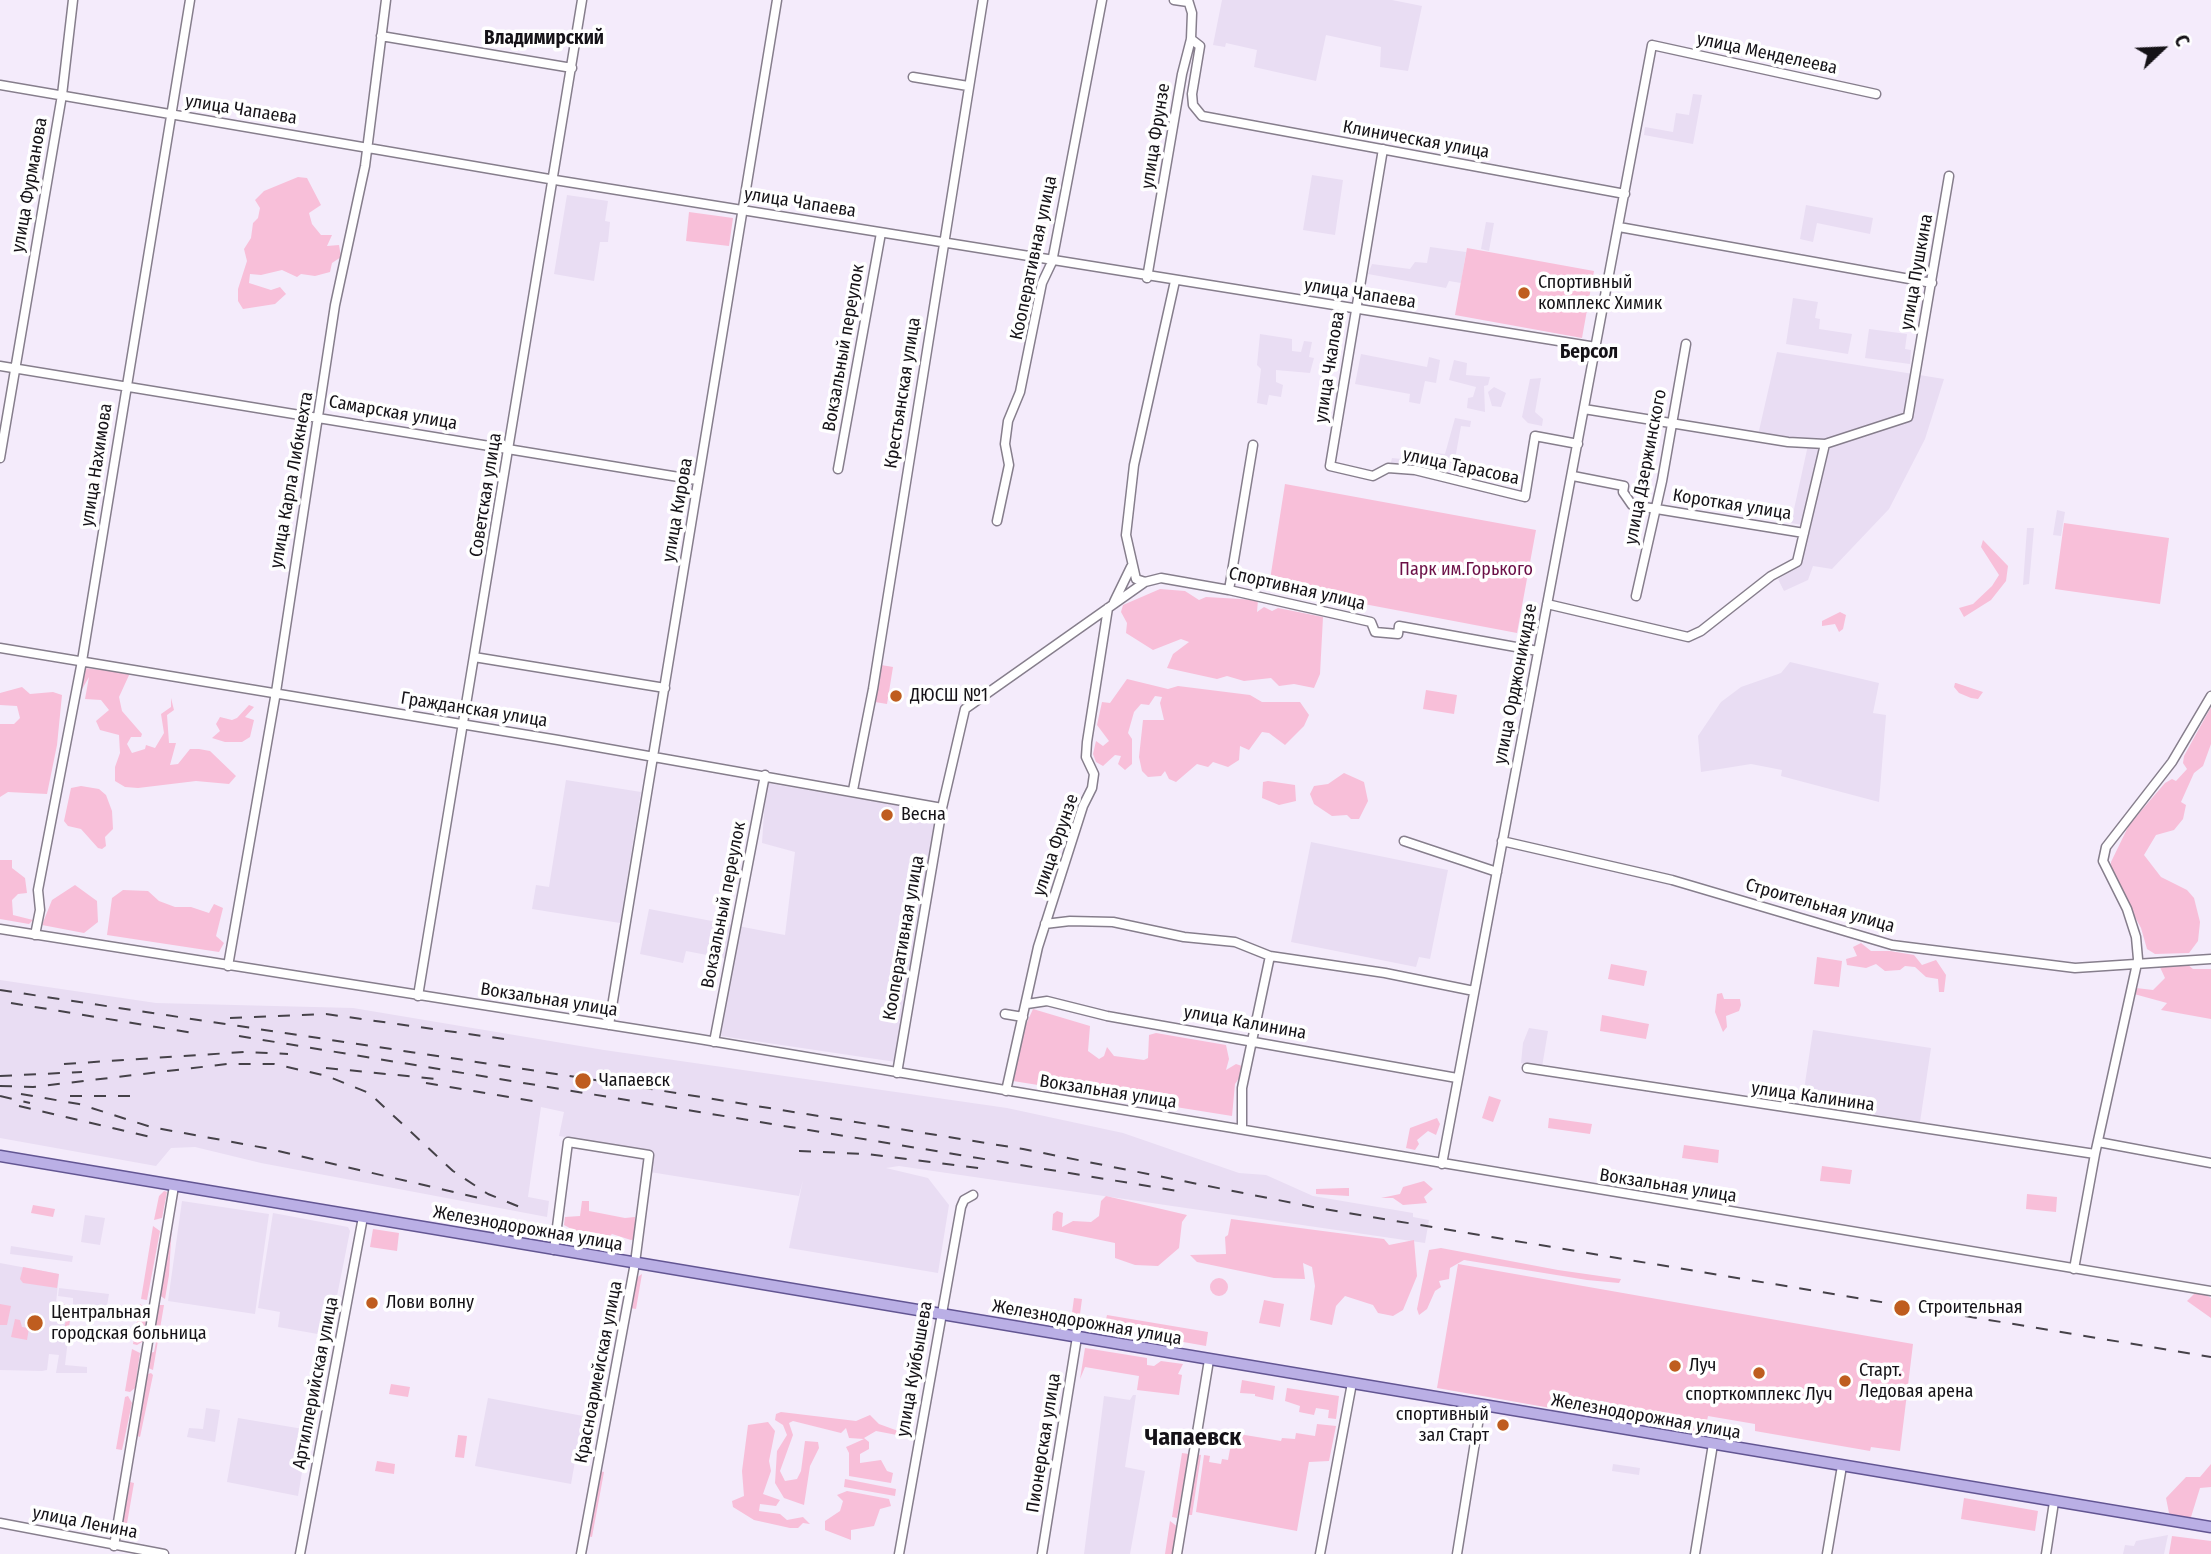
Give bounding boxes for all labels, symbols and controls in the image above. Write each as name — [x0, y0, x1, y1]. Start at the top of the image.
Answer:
north arrow — [2127, 14, 2197, 84]
district label: Владимирский — [484, 28, 604, 50]
street label: улица Менделеева — [1695, 29, 1839, 79]
text: С — [2169, 32, 2194, 50]
street label: улица Фрунзе — [1137, 82, 1175, 190]
street label: улица Чапаева — [184, 90, 298, 130]
street label: улица Фурманова — [7, 116, 53, 254]
street label: Клиническая улица — [1341, 116, 1491, 164]
street label: Кооперативная улица — [1006, 174, 1062, 342]
street label: улица Чапаева — [743, 183, 857, 223]
street label: улица Пушкина — [1896, 212, 1938, 332]
street label: Вокзальный переулок — [819, 263, 869, 433]
place label: Спортивный комплекс Химик — [1538, 272, 1662, 314]
street label: улица Чапаева — [1303, 274, 1417, 314]
marker: Спортивный комплекс Химик — [1516, 285, 1532, 301]
street label: улица Чкалова — [1311, 310, 1349, 424]
street label: Крестьянская улица — [880, 316, 926, 470]
district label: Берсол — [1560, 342, 1618, 364]
street label: улица Дзержинского — [1620, 388, 1672, 546]
street label: улица Карла Либкнехта — [266, 390, 318, 570]
street label: Самарская улица — [327, 391, 459, 435]
street label: улица Нахимова — [77, 402, 117, 528]
street label: Советская улица — [466, 431, 506, 559]
street label: улица Тарасова — [1401, 444, 1521, 490]
street label: улица Кирова — [658, 456, 698, 564]
street label: Короткая улица — [1671, 485, 1793, 525]
park label: Парк им.Горького — [1399, 559, 1533, 581]
street label: Спортивная улица — [1226, 563, 1368, 615]
street label: улица Орджоникидзе — [1490, 602, 1542, 766]
place label: ДЮСШ №1 — [910, 685, 988, 707]
street label: Гражданская улица — [399, 688, 549, 732]
marker: ДЮСШ №1 — [888, 688, 904, 704]
street label: улица Фрунзе — [1028, 791, 1084, 899]
place label: Весна — [901, 804, 946, 826]
marker: Весна — [879, 807, 895, 823]
street label: Вокзальный переулок — [697, 820, 751, 990]
street label: Кооперативная улица — [879, 854, 929, 1022]
street label: Строительная улица — [1743, 874, 1897, 938]
street label: Вокзальная улица — [479, 978, 619, 1022]
street label: улица Калинина — [1182, 1002, 1308, 1044]
place label: Чапаевск — [599, 1070, 670, 1092]
street label: Вокзальная улица — [1038, 1070, 1178, 1114]
marker: Чапаевск — [573, 1071, 593, 1091]
street label: улица Калинина — [1750, 1078, 1876, 1116]
street label: Вокзальная улица — [1598, 1164, 1738, 1208]
street label: Железнодорожная улица — [432, 1202, 624, 1256]
street label: Красноармейская улица — [571, 1279, 627, 1465]
place label: Лови волну — [386, 1292, 474, 1314]
street label: Артиллерийская улица — [289, 1295, 343, 1471]
marker: Лови волну — [364, 1295, 380, 1311]
street label: Железнодорожная улица — [991, 1296, 1183, 1350]
place label: Строительная — [1918, 1297, 2023, 1319]
marker: Строительная — [1892, 1298, 1912, 1318]
street label: улица Куйбышева — [892, 1300, 938, 1438]
place label: Центральная городская больница — [51, 1302, 207, 1344]
marker: Центральная городская больница — [25, 1313, 45, 1333]
place label: Луч — [1689, 1355, 1717, 1377]
marker: Луч — [1667, 1358, 1683, 1374]
place label: Старт. Ледовая арена — [1859, 1360, 1973, 1402]
marker: спорткомплекс Луч — [1751, 1365, 1767, 1381]
street label: Пионерская улица — [1022, 1372, 1066, 1514]
marker: Старт. Ледовая арена — [1837, 1373, 1853, 1389]
place label: спорткомплекс Луч — [1685, 1384, 1833, 1406]
street label: Железнодорожная улица — [1550, 1390, 1742, 1444]
place label: спортивный зал Старт — [1396, 1404, 1489, 1446]
marker: спортивный зал Старт — [1495, 1417, 1511, 1433]
district label: Чапаевск — [1145, 1424, 1241, 1452]
street label: улица Ленина — [31, 1502, 139, 1544]

